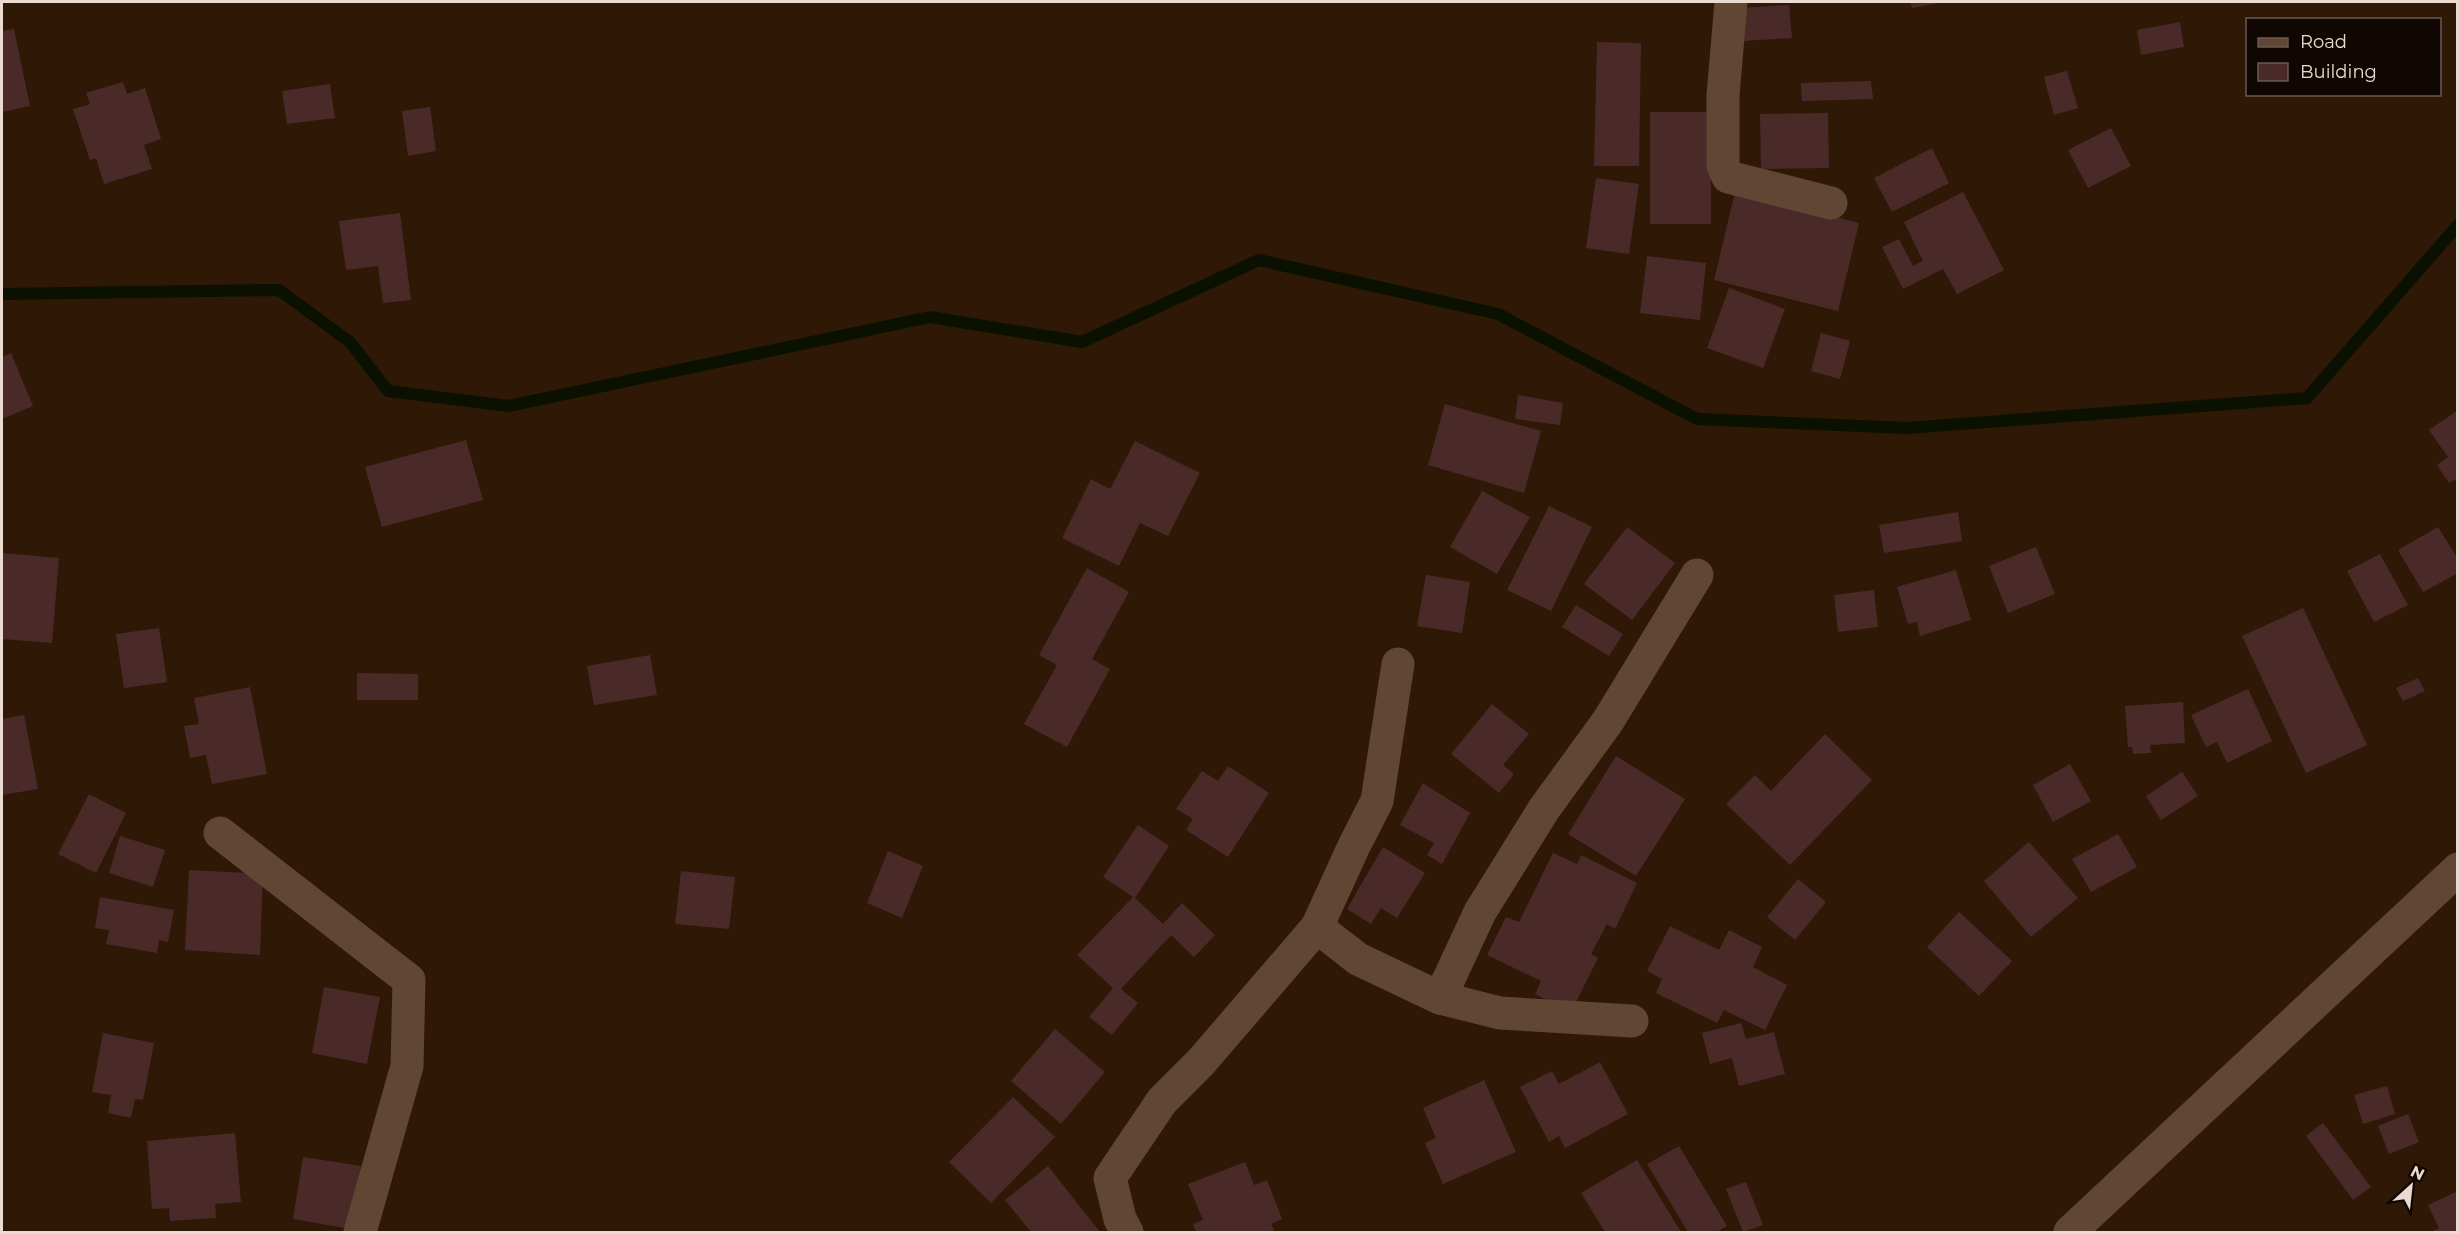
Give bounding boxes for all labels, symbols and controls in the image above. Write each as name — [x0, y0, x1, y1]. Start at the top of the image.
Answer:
legend — [2246, 18, 2441, 96]
text: Road — [2300, 31, 2347, 53]
text: Building — [2300, 61, 2377, 83]
north arrow — [2381, 1156, 2441, 1216]
text: N — [2408, 1162, 2428, 1184]

